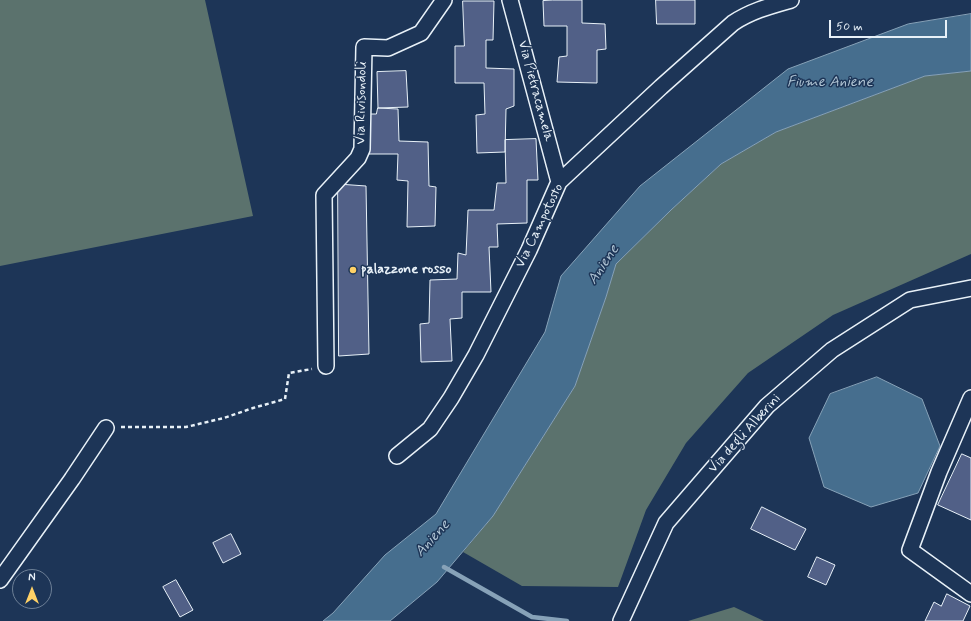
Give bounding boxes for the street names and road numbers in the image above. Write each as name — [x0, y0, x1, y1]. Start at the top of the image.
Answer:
street label: Via Pietracamela — [513, 39, 557, 143]
street label: Via Rivisondoli — [353, 61, 371, 145]
street label: Via Campotosto — [512, 181, 568, 271]
street label: Via degli Alberini — [705, 391, 785, 477]

